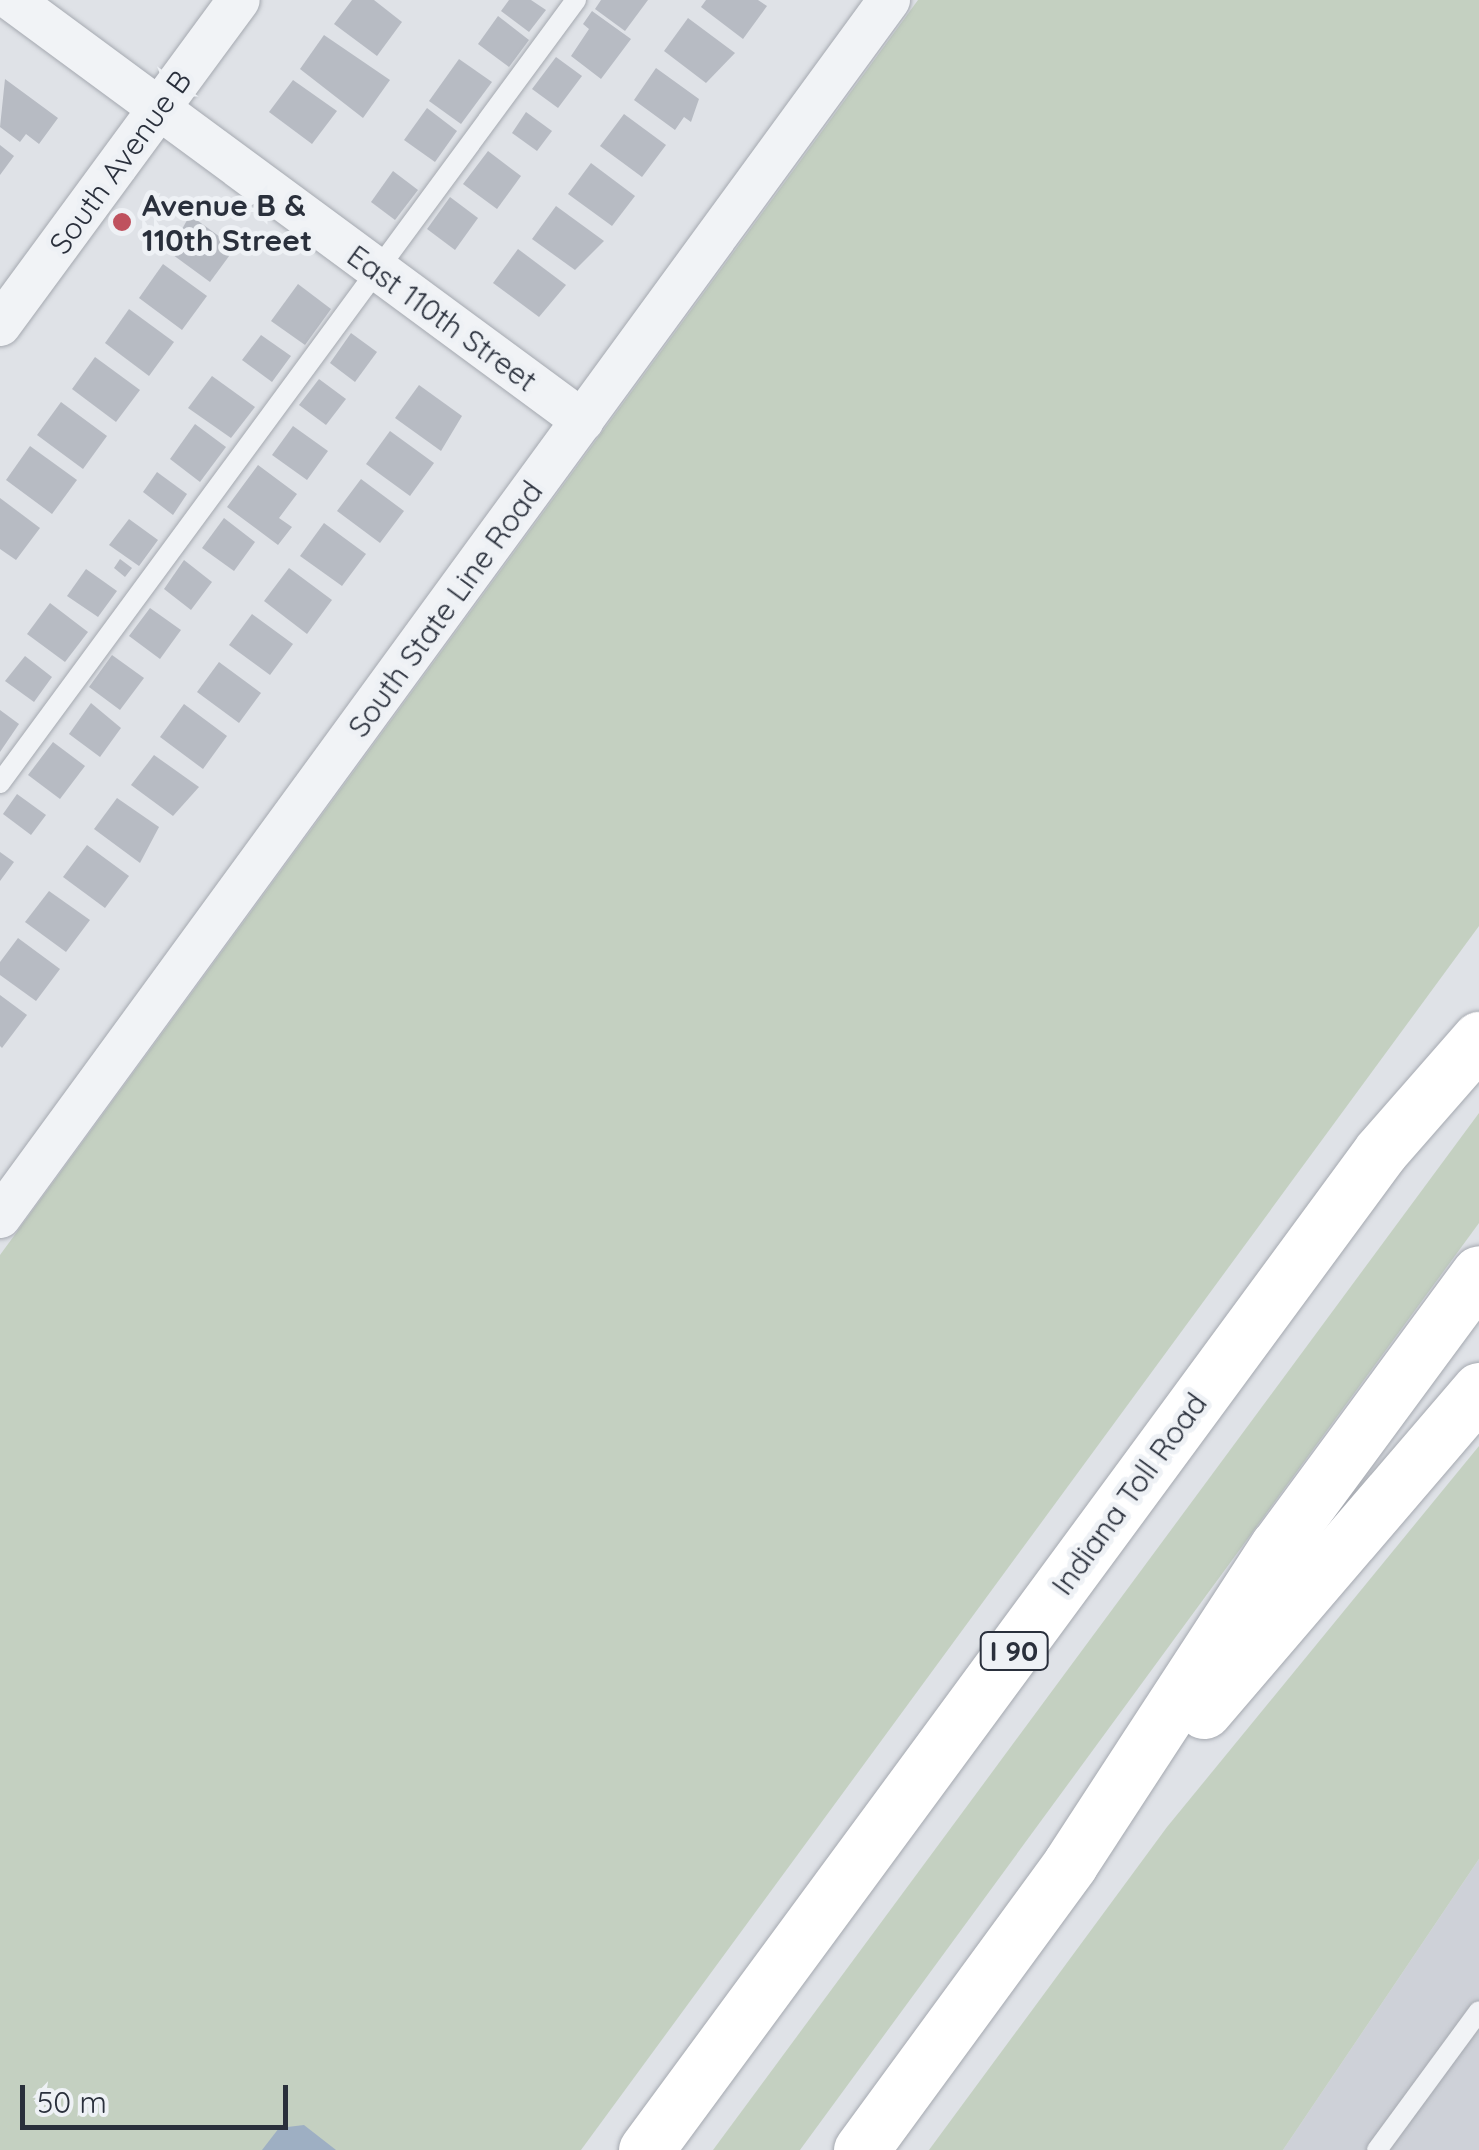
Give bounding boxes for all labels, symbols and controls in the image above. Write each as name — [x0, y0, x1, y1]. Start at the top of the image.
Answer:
street label: South Avenue B — [41, 63, 199, 261]
place label: Avenue B & 110th Street — [142, 187, 312, 258]
marker: Avenue B & 110th Street — [111, 211, 133, 233]
street label: East 110th Street — [340, 237, 544, 399]
street label: South State Line Road — [340, 474, 550, 744]
street label: Indiana Toll Road — [1044, 1386, 1214, 1602]
road number: I 90 — [979, 1628, 1049, 1674]
scale bar — [25, 2065, 292, 2127]
text: 50 m — [37, 2083, 107, 2121]

